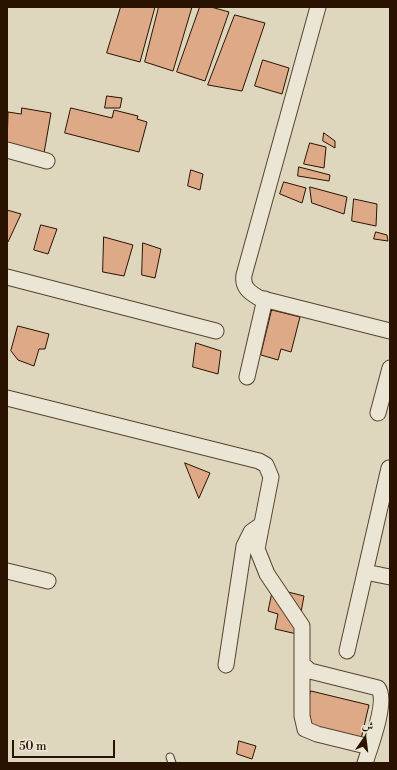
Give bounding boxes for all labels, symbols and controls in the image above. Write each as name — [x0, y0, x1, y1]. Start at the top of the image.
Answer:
north arrow — [345, 718, 385, 758]
text: ش — [361, 718, 375, 734]
scale bar — [14, 732, 117, 758]
text: 50 m — [19, 739, 47, 754]

